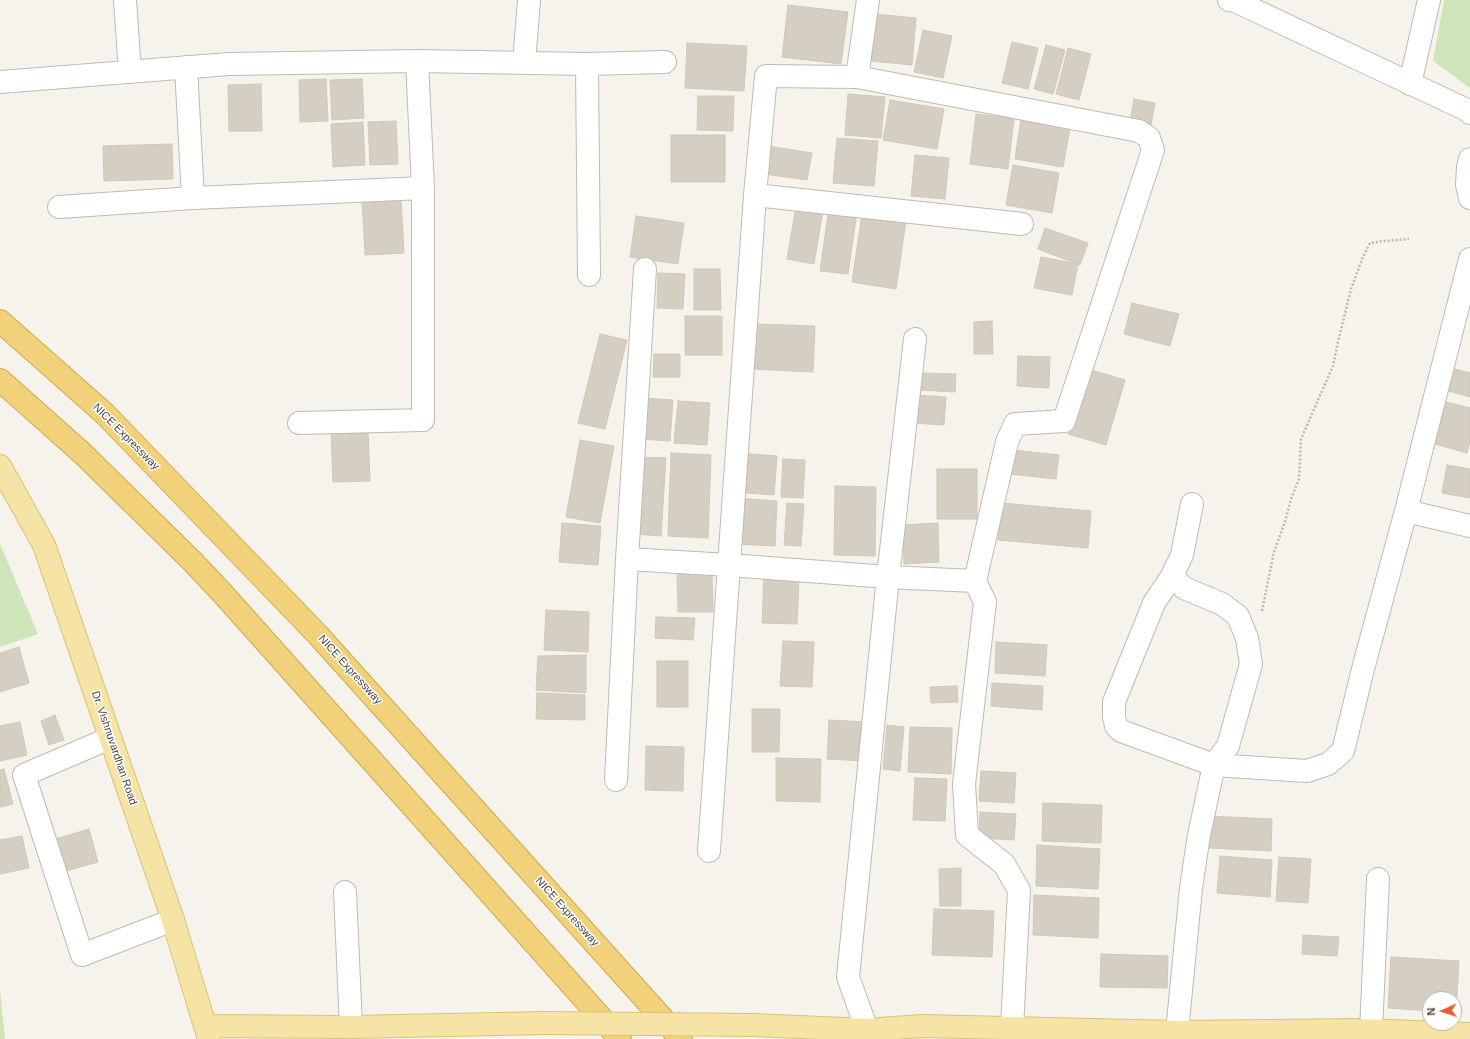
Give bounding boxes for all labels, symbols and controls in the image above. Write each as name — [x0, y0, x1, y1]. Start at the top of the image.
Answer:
street label: NICE Expressway — [90, 401, 162, 473]
street label: NICE Expressway — [315, 633, 385, 707]
street label: Dr. Vishnuvardhan Road — [88, 689, 140, 807]
street label: NICE Expressway — [532, 875, 602, 949]
north arrow — [1422, 991, 1462, 1031]
text: N — [1425, 1007, 1437, 1016]

